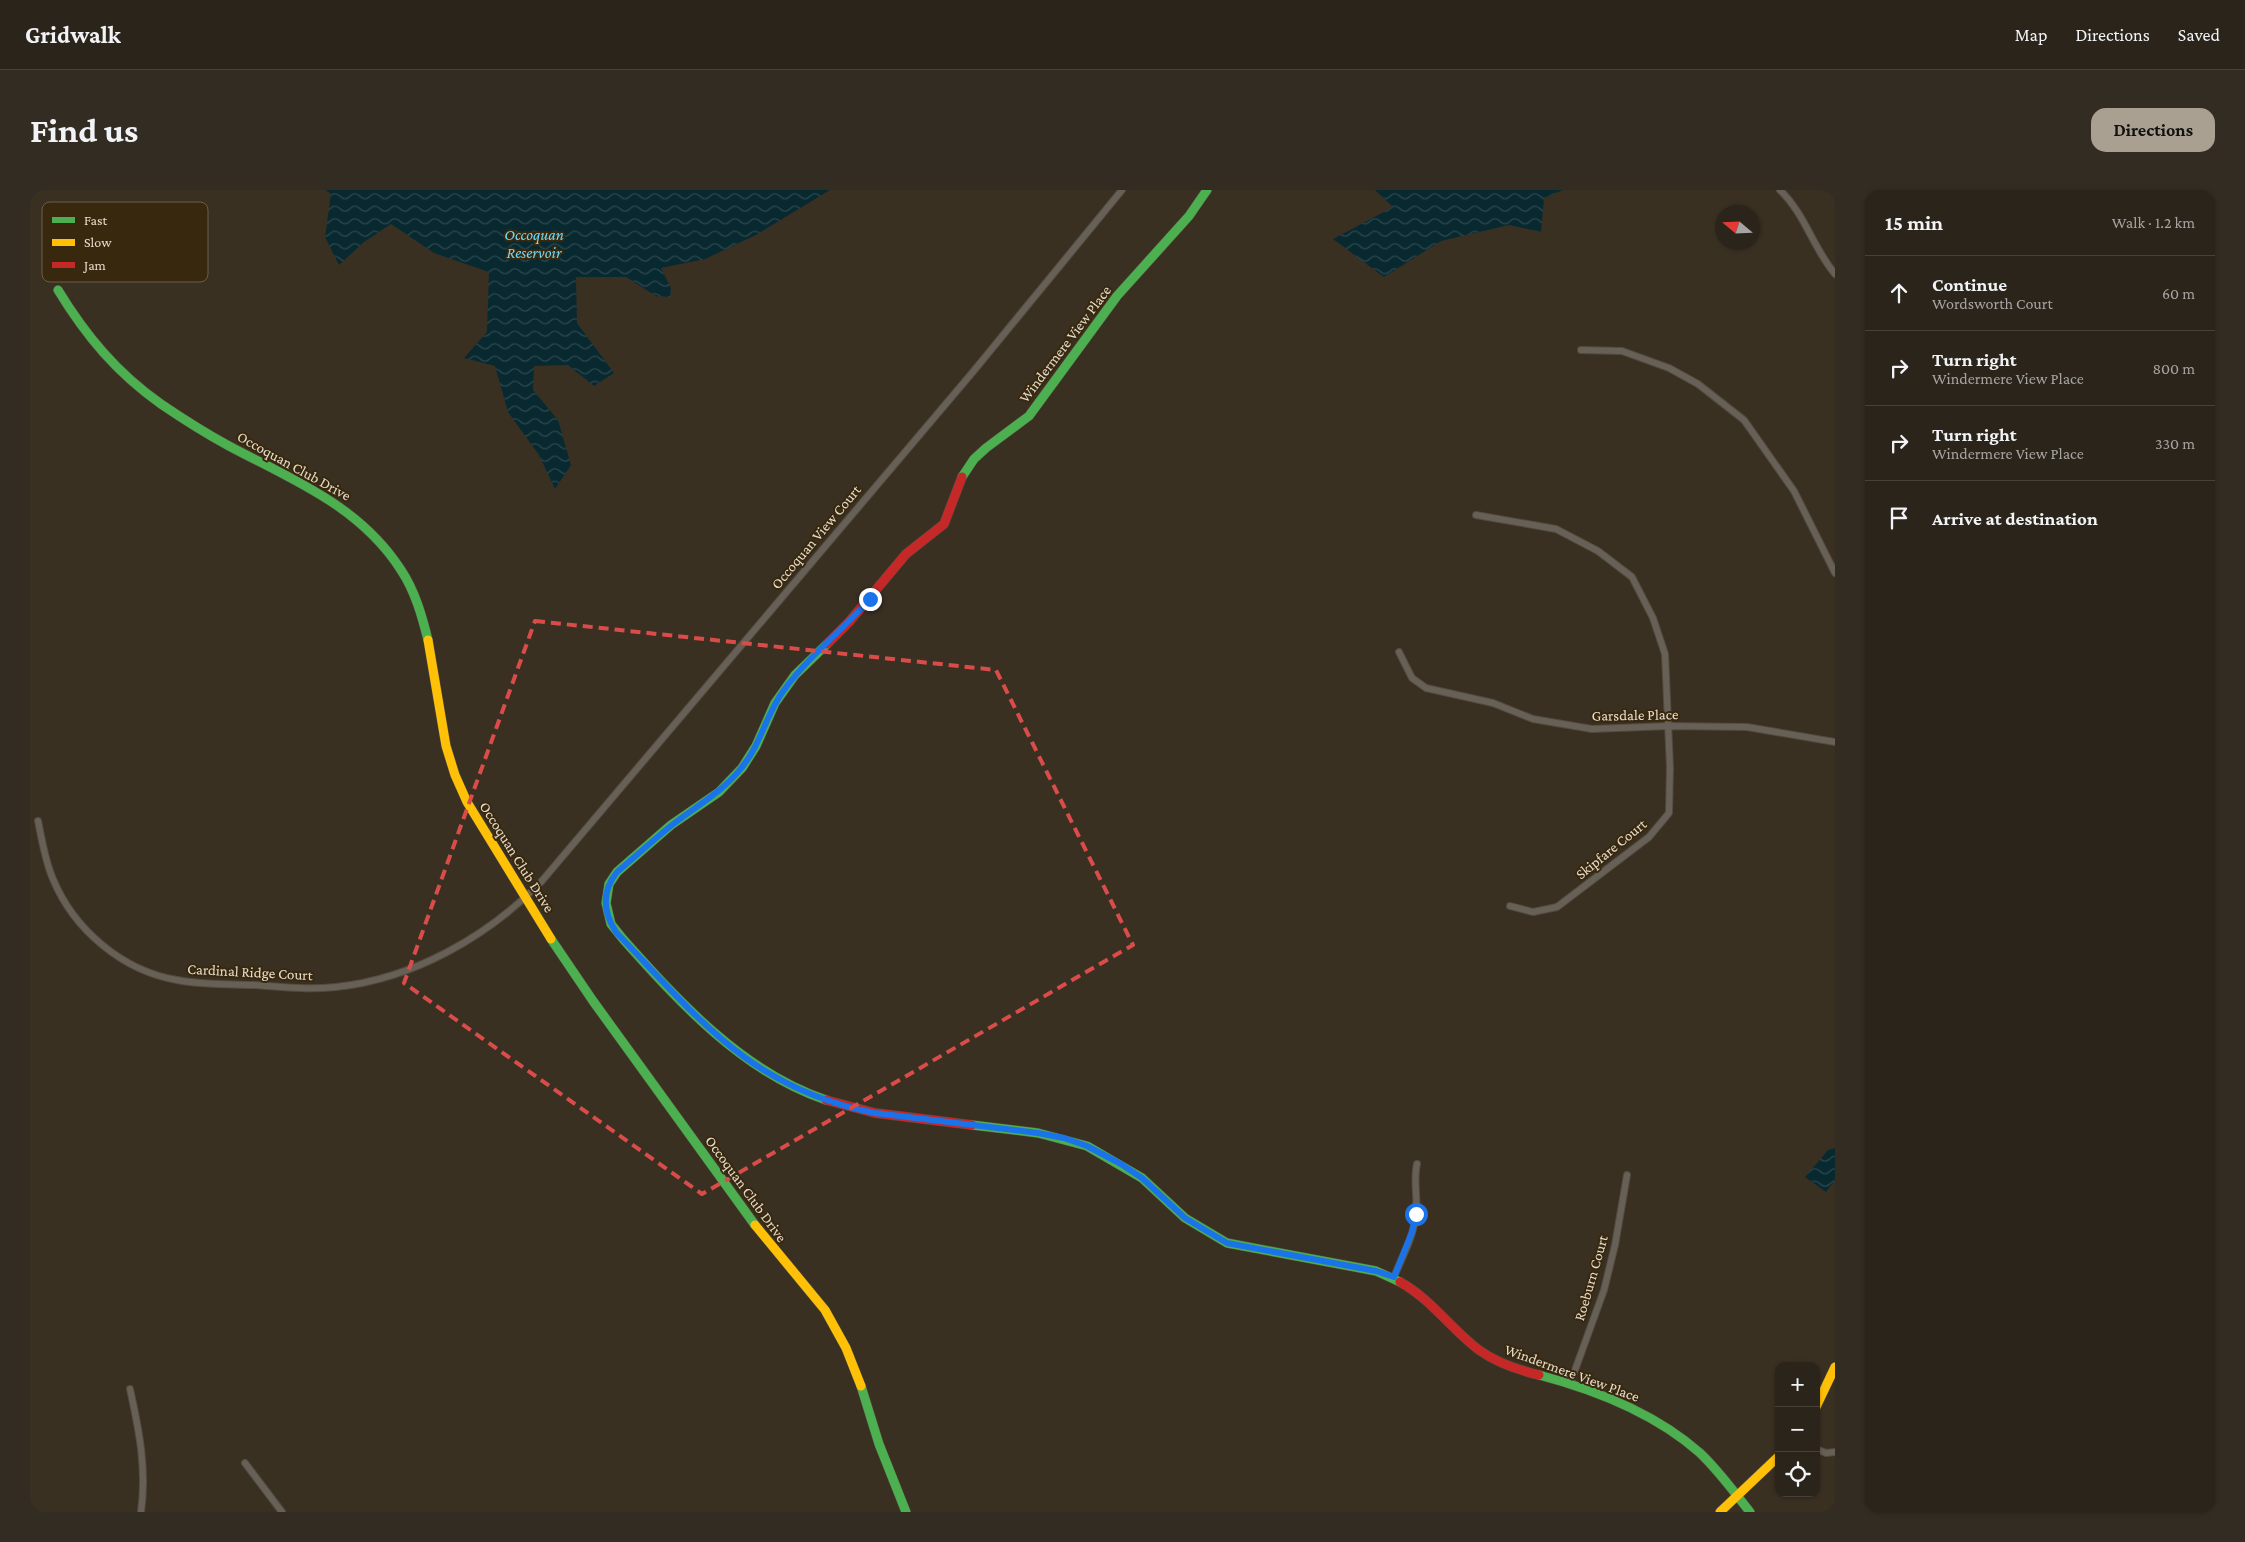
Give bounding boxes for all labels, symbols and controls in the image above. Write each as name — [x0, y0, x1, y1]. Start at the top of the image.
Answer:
text: Gridwalk — [25, 21, 121, 48]
text: Map — [2015, 25, 2047, 45]
text: Directions — [2075, 25, 2150, 45]
text: Saved — [2178, 25, 2220, 45]
button: Directions — [2091, 108, 2215, 152]
text: Find us — [30, 111, 138, 150]
legend — [42, 202, 208, 282]
north arrow — [1715, 205, 1760, 250]
text: 15 min — [1885, 211, 1943, 235]
text: Fast — [84, 212, 108, 228]
text: Walk · 1.2 km — [2112, 214, 2195, 231]
water label: Occoquan Reservoir — [504, 226, 564, 261]
text: Slow — [84, 234, 112, 250]
text: Jam — [82, 257, 106, 273]
text: Continue — [1932, 274, 2007, 295]
icon: ahead — [1885, 279, 1913, 307]
street label: Windermere View Place — [1016, 282, 1114, 406]
text: 60 m — [2162, 285, 2195, 302]
text: Wordsworth Court — [1932, 295, 2053, 312]
text: Turn right — [1932, 349, 2017, 370]
icon: right — [1885, 354, 1913, 382]
text: 800 m — [2152, 360, 2195, 377]
text: Windermere View Place — [1932, 370, 2084, 387]
text: Turn right — [1932, 424, 2017, 445]
street label: Occoquan Club Drive — [234, 428, 354, 505]
icon: right — [1885, 429, 1913, 457]
text: 330 m — [2155, 435, 2195, 452]
text: Windermere View Place — [1932, 445, 2084, 462]
street label: Occoquan View Court — [768, 481, 865, 593]
icon: arrive — [1885, 504, 1913, 532]
text: Arrive at destination — [1932, 508, 2098, 529]
route end — [859, 588, 882, 611]
street label: Garsdale Place — [1591, 706, 1679, 724]
street label: Occoquan Club Drive — [476, 799, 558, 916]
street label: Skipfare Court — [1572, 815, 1651, 883]
street label: Cardinal Ridge Court — [187, 961, 314, 984]
street label: Occoquan Club Drive — [701, 1133, 790, 1246]
route start — [1405, 1203, 1428, 1226]
street label: Roeburn Court — [1571, 1232, 1611, 1323]
street label: Windermere View Place — [1502, 1341, 1642, 1405]
map controls — [1775, 1362, 1820, 1497]
button: + — [1775, 1362, 1820, 1407]
button: − — [1775, 1407, 1820, 1452]
button: locate — [1775, 1452, 1820, 1497]

